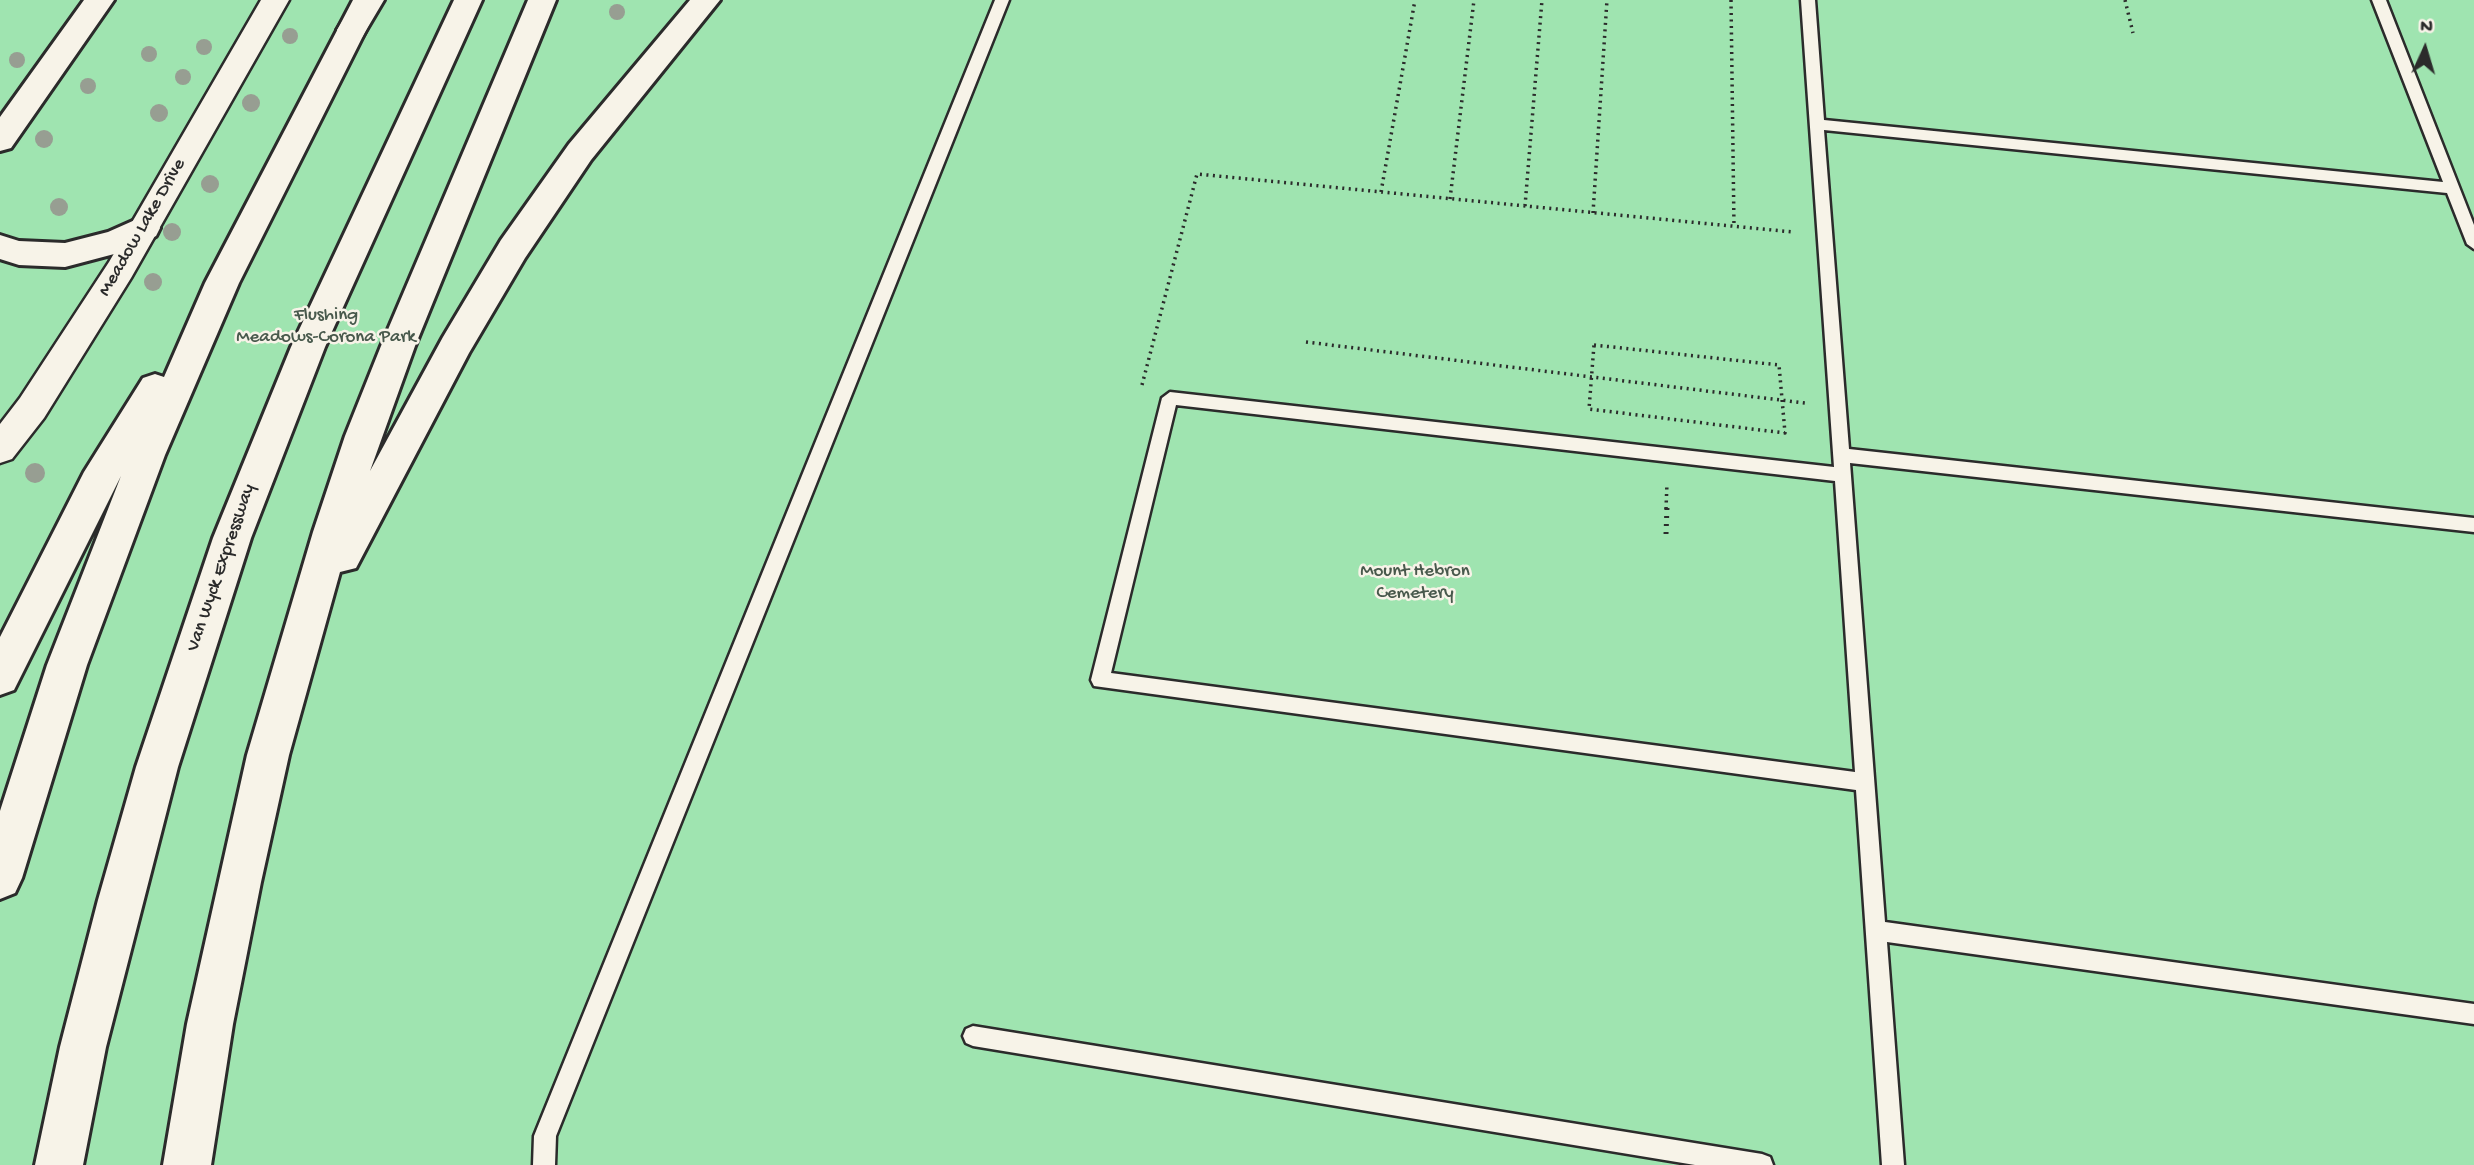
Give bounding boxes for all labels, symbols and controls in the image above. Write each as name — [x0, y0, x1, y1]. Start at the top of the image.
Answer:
north arrow — [2390, 14, 2460, 84]
text: N — [2420, 16, 2433, 39]
street label: Meadow Lake Drive — [94, 155, 192, 301]
park label: Flushing Meadows-Corona Park — [236, 305, 416, 349]
street label: Van Wyck Expressway — [183, 481, 261, 655]
park label: Mount Hebron Cemetery — [1360, 561, 1470, 605]

